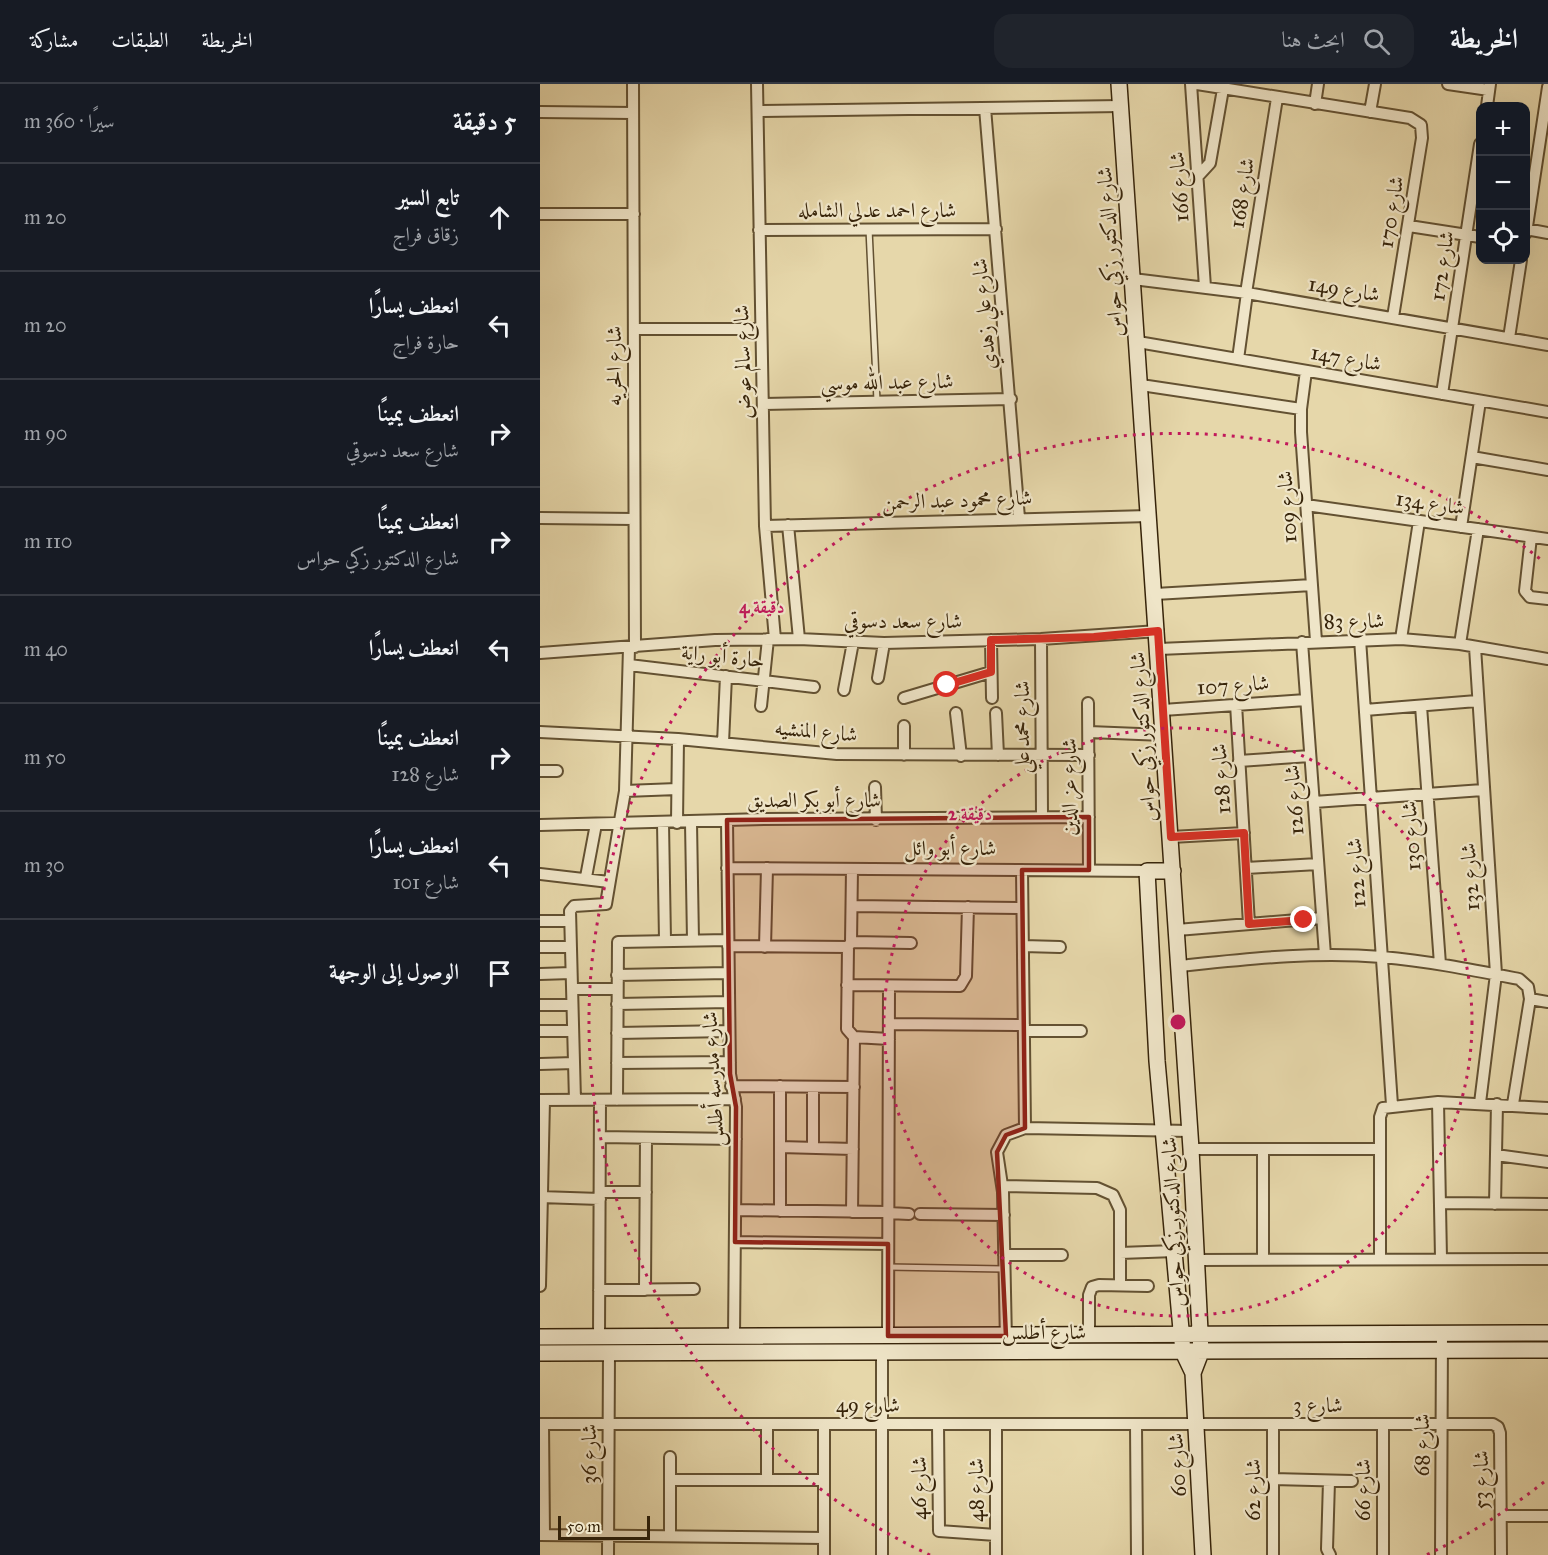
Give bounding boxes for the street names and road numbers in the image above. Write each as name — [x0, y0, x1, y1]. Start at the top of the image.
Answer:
street label: شارع 166 — [1164, 150, 1199, 223]
street label: شارع 168 — [1224, 156, 1265, 231]
street label: شارع الدكتور زكي حواس — [1091, 166, 1134, 338]
street label: شارع 170 — [1372, 174, 1414, 251]
street label: شارع احمد عدلي الشامله — [798, 197, 956, 228]
street label: شارع 172 — [1424, 229, 1465, 304]
street label: شارع علي زهدي — [966, 257, 1009, 371]
street label: شارع 149 — [1305, 271, 1382, 312]
street label: شارع سالم عوض — [728, 304, 763, 420]
street label: شارع الحريه — [601, 326, 632, 406]
street label: شارع 147 — [1308, 339, 1383, 382]
street label: شارع عبد الله موسي — [820, 364, 954, 403]
street label: شارع 109 — [1271, 469, 1307, 544]
street label: شارع محمود عبد الرحمن — [881, 484, 1033, 521]
street label: شارع 134 — [1393, 485, 1466, 526]
street label: شارع 83 — [1323, 607, 1385, 640]
street label: شارع سعد دسوقي — [844, 608, 962, 639]
street label: حارة أبو راية — [680, 637, 766, 673]
street label: شارع الدكتور زكي حواس — [1124, 651, 1167, 823]
street label: شارع 107 — [1196, 669, 1270, 705]
street label: شارع محمد علي — [1009, 681, 1042, 773]
street label: شارع المنشيه — [773, 714, 859, 753]
street label: شارع عز الدين — [1056, 738, 1087, 836]
street label: شارع 128 — [1206, 742, 1241, 815]
street label: شارع 126 — [1279, 764, 1314, 836]
street label: شارع أبو بكر الصديق — [747, 785, 881, 818]
street label: شارع 130 — [1396, 800, 1431, 872]
street label: شارع أبو وائل — [904, 833, 996, 866]
street label: شارع 122 — [1341, 837, 1376, 909]
street label: شارع 132 — [1455, 842, 1490, 912]
street label: شارع مدرسه أطلس — [694, 1010, 735, 1147]
street label: شارع الدكتور زكي حواس — [1156, 1136, 1195, 1308]
street label: شارع أطلس — [1002, 1317, 1086, 1350]
street label: شارع 49 — [836, 1392, 900, 1423]
street label: شارع 3 — [1293, 1392, 1343, 1423]
street label: شارع 68 — [1409, 1414, 1440, 1476]
street label: شارع 36 — [576, 1424, 607, 1484]
street label: شارع 60 — [1162, 1432, 1197, 1498]
street label: شارع 53 — [1468, 1450, 1499, 1510]
street label: شارع 46 — [906, 1456, 937, 1520]
street label: شارع 48 — [963, 1458, 994, 1522]
street label: شارع 62 — [1240, 1459, 1271, 1521]
street label: شارع 66 — [1350, 1459, 1381, 1521]

